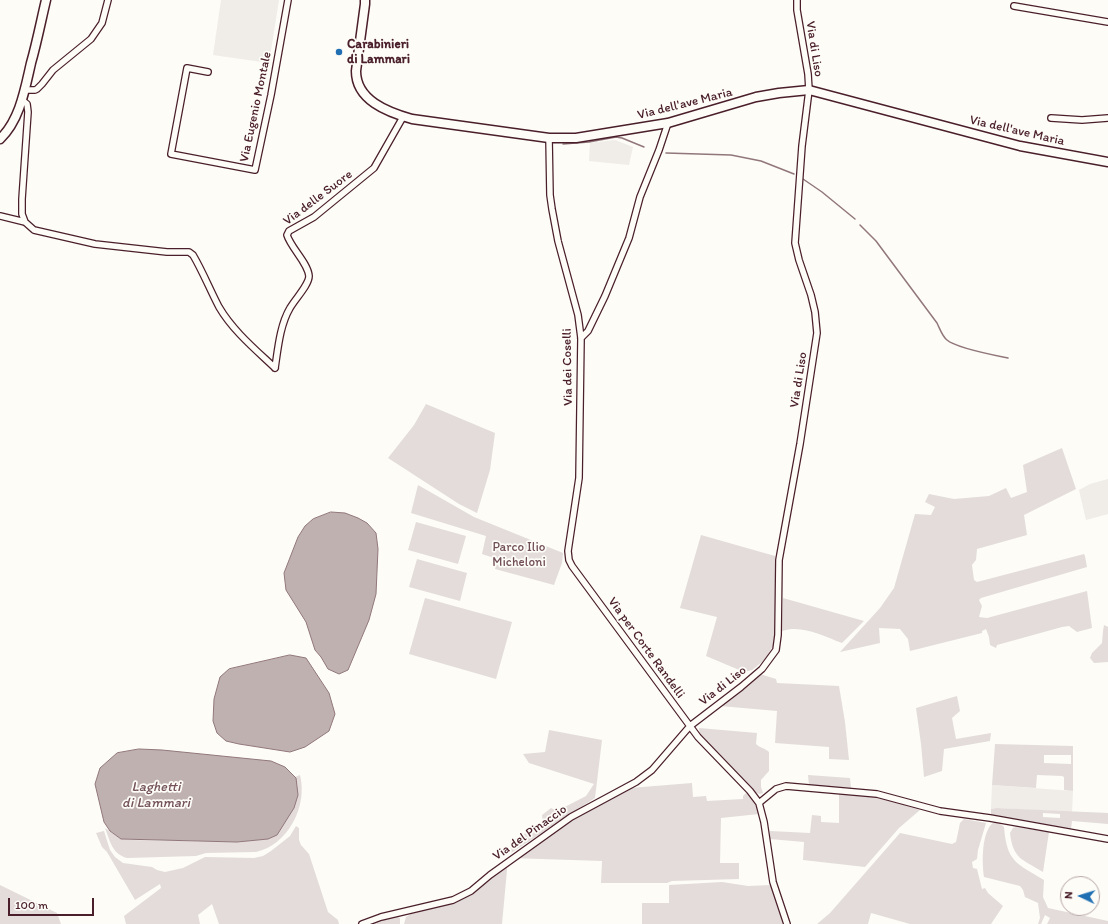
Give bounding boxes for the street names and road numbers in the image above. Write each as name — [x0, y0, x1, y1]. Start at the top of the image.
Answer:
street label: Via di Liso — [802, 20, 826, 78]
street label: Via Eugenio Montale — [237, 50, 275, 164]
street label: Via dell'ave Maria — [636, 85, 734, 123]
street label: Via dell'ave Maria — [968, 112, 1066, 150]
street label: Via delle Suore — [280, 167, 356, 229]
street label: Via dei Coselli — [560, 328, 576, 406]
street label: Via di Liso — [787, 351, 811, 409]
street label: Via per Corte Randelli — [604, 594, 688, 702]
street label: Via di Liso — [696, 663, 750, 709]
street label: Via del Pinaccio — [490, 802, 570, 864]

